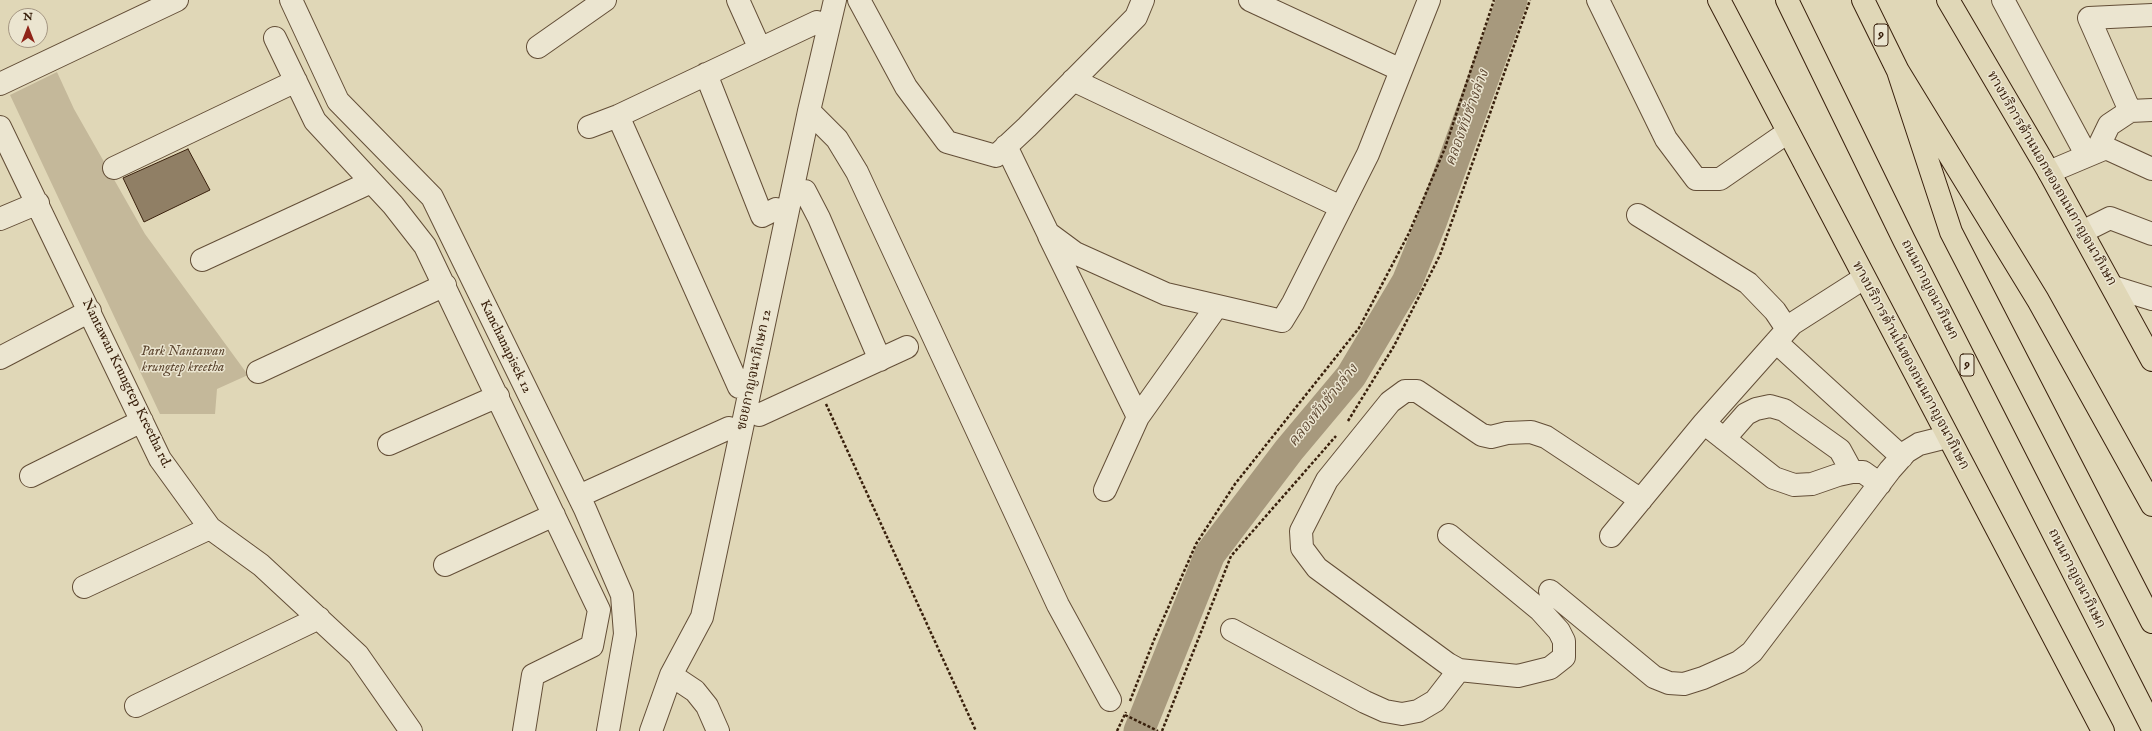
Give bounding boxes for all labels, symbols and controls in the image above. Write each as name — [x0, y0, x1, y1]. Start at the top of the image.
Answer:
north arrow — [8, 8, 48, 48]
text: N — [23, 10, 33, 24]
road number: 9 — [1874, 24, 1888, 46]
water label: คลองทับช้างล่าง — [1442, 67, 1494, 169]
street label: ทางบริการด้านนอกของถนนกาญจนาภิเษก — [1982, 69, 2120, 289]
street label: ถนนกาญจนาภิเษก — [1896, 237, 1962, 343]
street label: ทางบริการด้านในของถนนกาญจนาภิเษก — [1848, 259, 1972, 473]
street label: Nantawan Krungtep Kreetha rd. — [78, 297, 174, 471]
street label: Kanchanapisek 12 — [475, 298, 535, 396]
street label: ซอยกาญจนาภิเษก 12 — [734, 308, 776, 432]
park label: Park Nantawan krungtep kreetha — [141, 344, 225, 376]
road number: 9 — [1960, 354, 1974, 376]
water label: คลองทับช้างล่าง — [1285, 361, 1363, 451]
street label: ถนนกาญจนาภิเษก — [2043, 526, 2109, 632]

